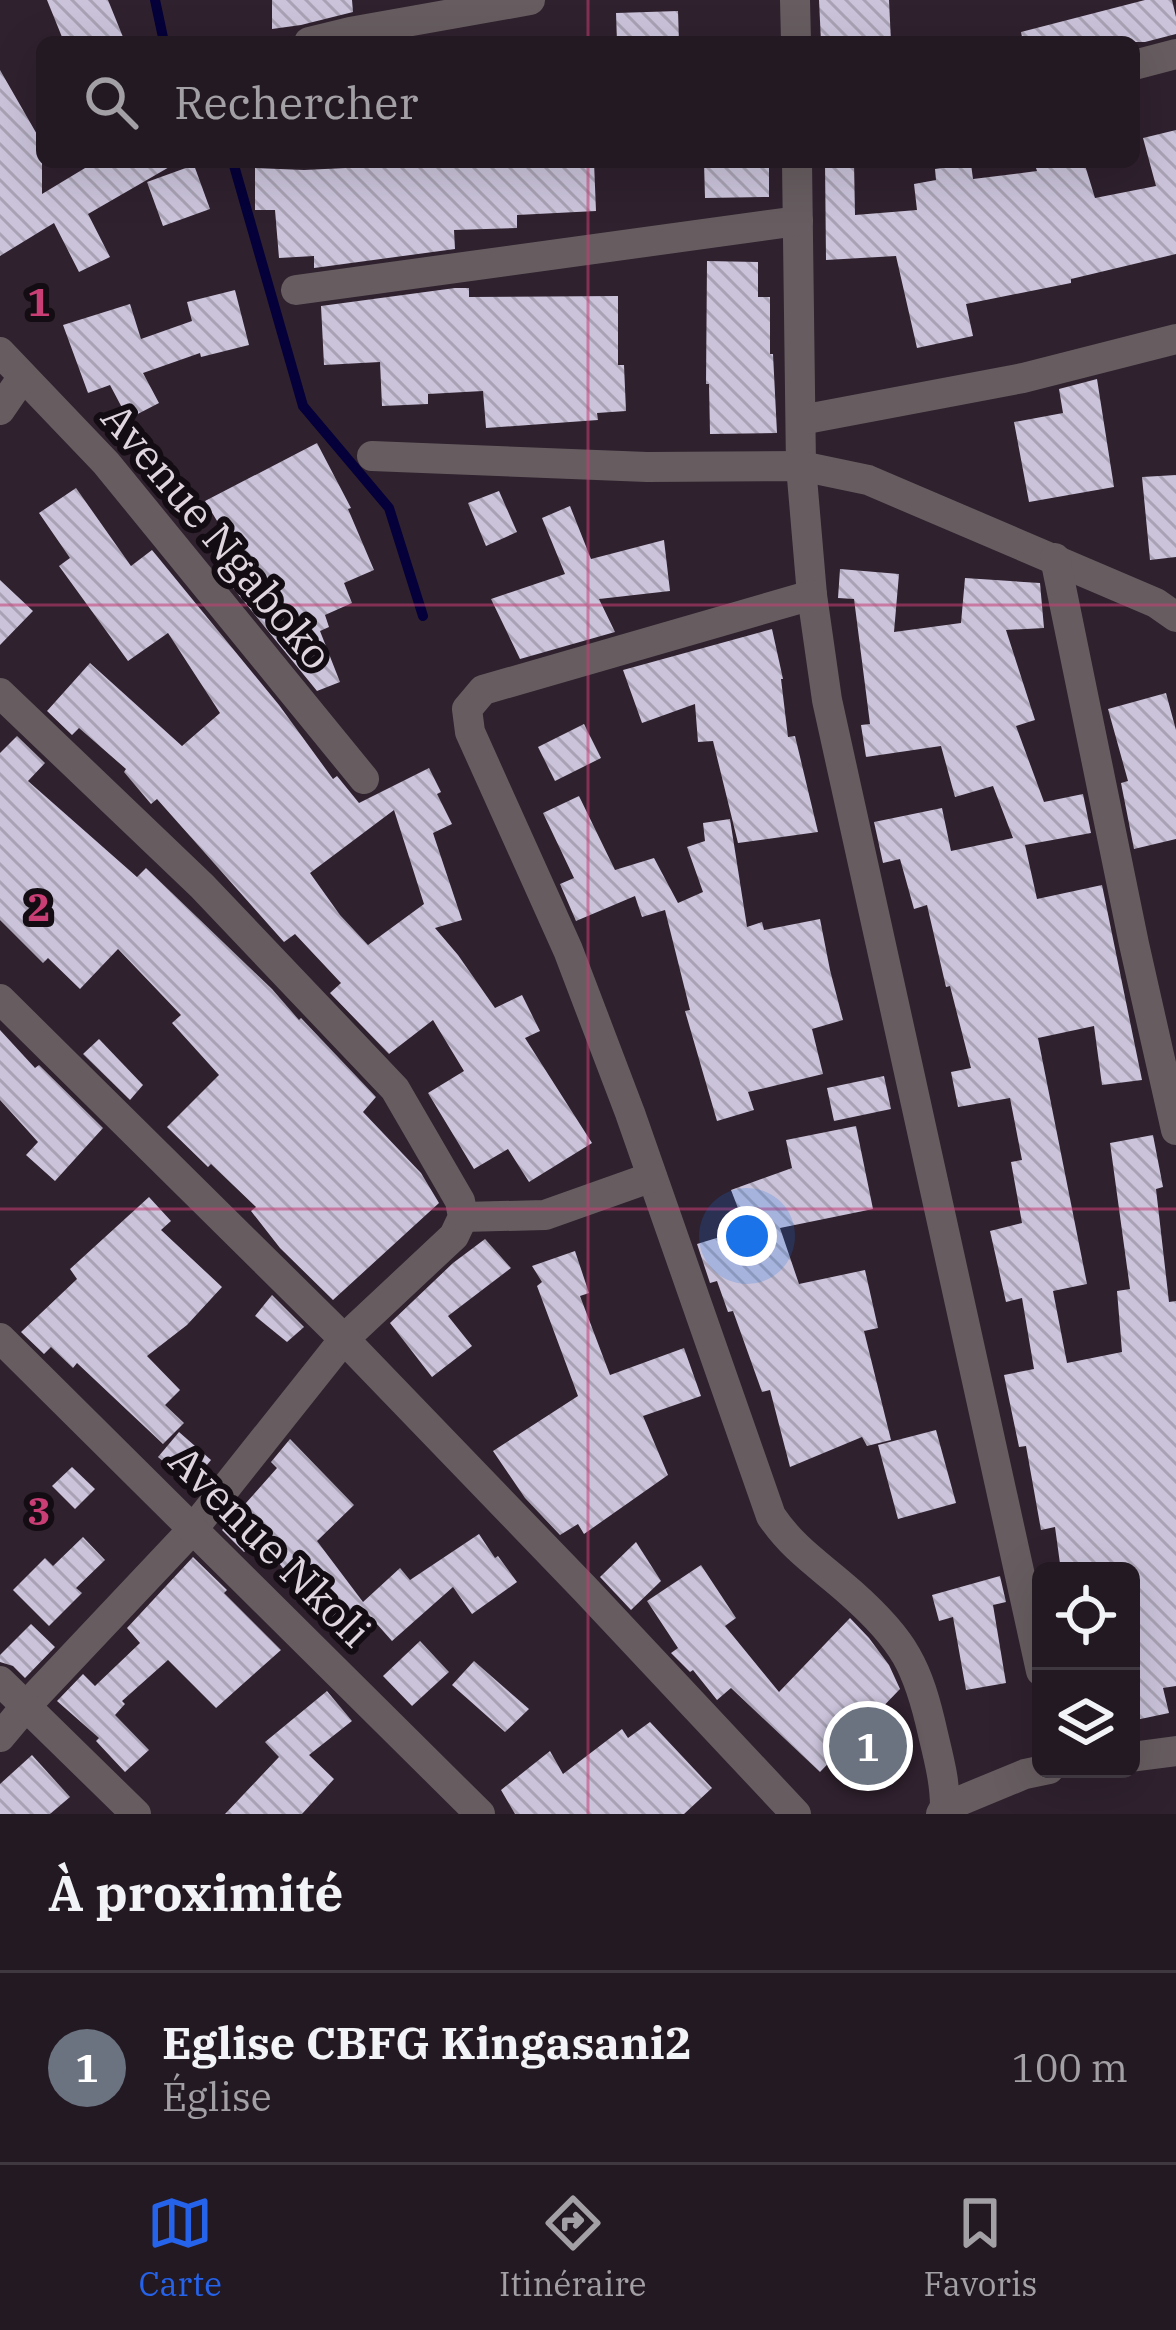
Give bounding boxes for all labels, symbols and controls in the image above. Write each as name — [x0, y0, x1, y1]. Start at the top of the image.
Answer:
search box — [36, 36, 1140, 168]
icon: search — [78, 69, 144, 135]
text: Rechercher — [174, 73, 418, 131]
text: 1 — [27, 276, 51, 327]
street label: Avenue Ngaboko — [90, 391, 345, 680]
text: 2 — [27, 881, 51, 932]
your location — [717, 1206, 777, 1266]
street label: Avenue Nkoli — [158, 1433, 383, 1658]
text: 3 — [27, 1485, 51, 1536]
map controls — [1032, 1562, 1140, 1778]
button: locate — [1032, 1562, 1140, 1670]
button: layers — [1032, 1670, 1140, 1778]
pin: 1 — [829, 1701, 907, 1791]
text: À proximité — [48, 1859, 343, 1925]
text: Eglise CBFG Kingasani2 — [162, 2013, 692, 2071]
text: 1 — [75, 2042, 99, 2093]
text: 100 m — [1012, 2042, 1128, 2093]
text: Église — [162, 2071, 272, 2122]
tab: Carte — [139, 2190, 222, 2305]
tab: Itinéraire — [499, 2190, 647, 2305]
tab: Favoris — [924, 2190, 1037, 2305]

